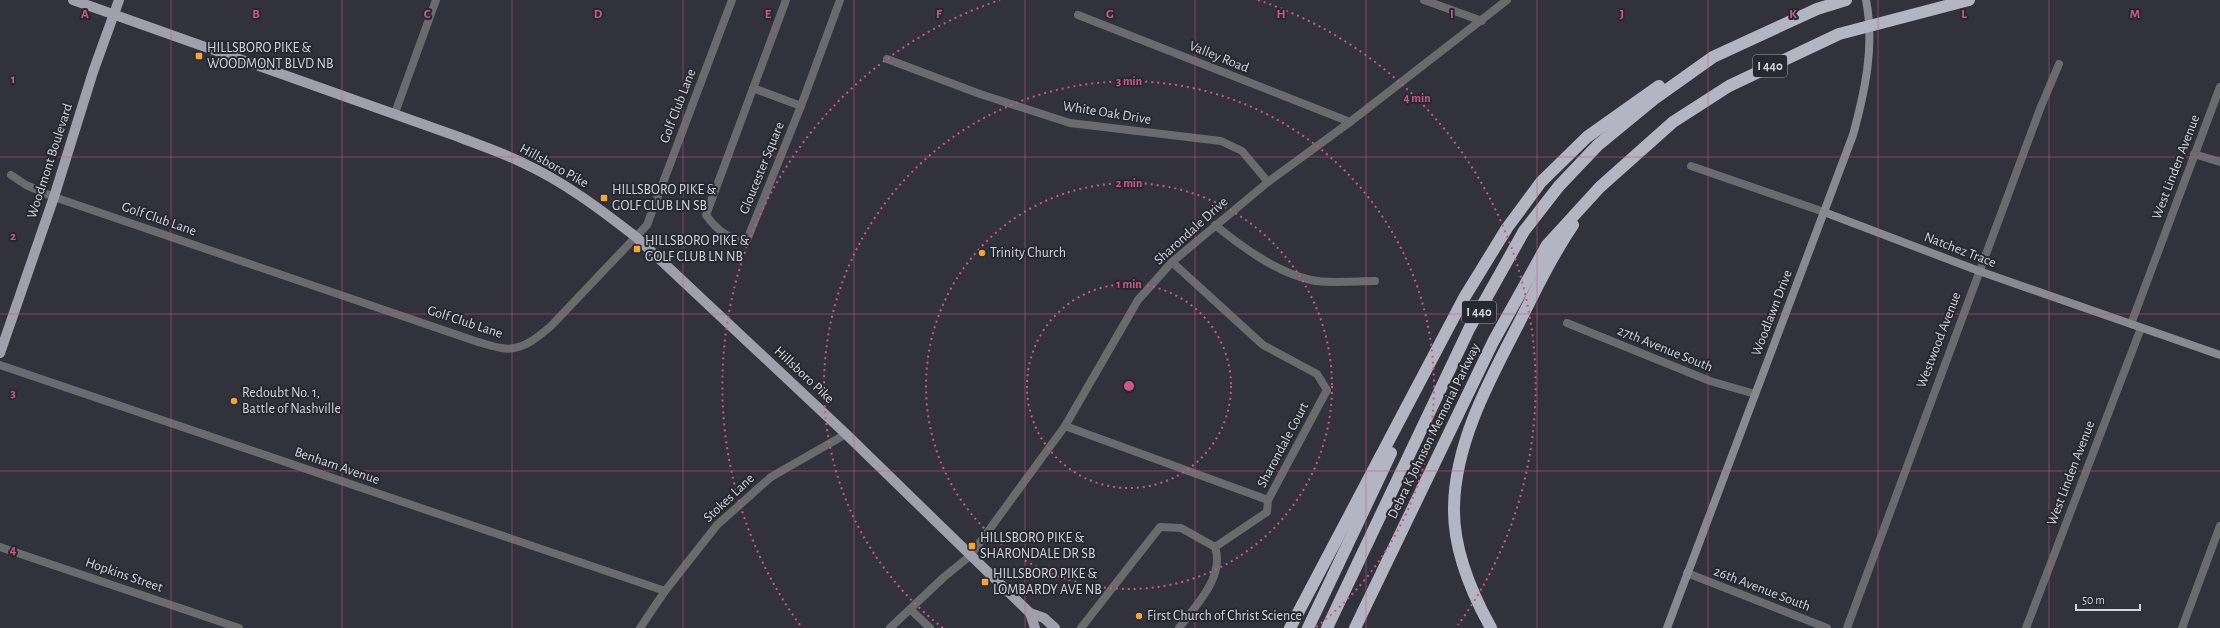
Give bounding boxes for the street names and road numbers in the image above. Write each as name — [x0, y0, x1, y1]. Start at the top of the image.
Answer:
street label: Valley Road — [1187, 39, 1251, 75]
road number: I 440 — [1753, 55, 1787, 77]
street label: Golf Club Lane — [657, 67, 699, 145]
street label: White Oak Drive — [1062, 99, 1152, 127]
street label: Woodmont Boulevard — [25, 102, 75, 220]
street label: West Linden Avenue — [2150, 113, 2202, 221]
street label: Gloucester Square — [737, 120, 787, 216]
street label: Hillsboro Pike — [517, 141, 591, 191]
street label: Sharondale Drive — [1152, 194, 1230, 268]
street label: Golf Club Lane — [120, 200, 198, 238]
street label: Natchez Trace — [1922, 230, 1998, 270]
street label: Woodlawn Drive — [1749, 268, 1795, 358]
street label: Westwood Avenue — [1914, 290, 1964, 390]
road number: I 440 — [1462, 301, 1496, 323]
street label: Golf Club Lane — [426, 303, 504, 341]
street label: 27th Avenue South — [1615, 324, 1715, 374]
street label: Debra K Johnson Memorial Parkway — [1385, 341, 1483, 521]
street label: Hillsboro Pike — [771, 344, 837, 406]
street label: Sharondale Court — [1255, 400, 1312, 490]
street label: West Linden Avenue — [2045, 419, 2097, 527]
street label: Benham Avenue — [293, 445, 381, 487]
street label: Stokes Lane — [701, 471, 757, 525]
street label: Hopkins Street — [84, 555, 165, 595]
street label: 26th Avenue South — [1712, 564, 1812, 614]

